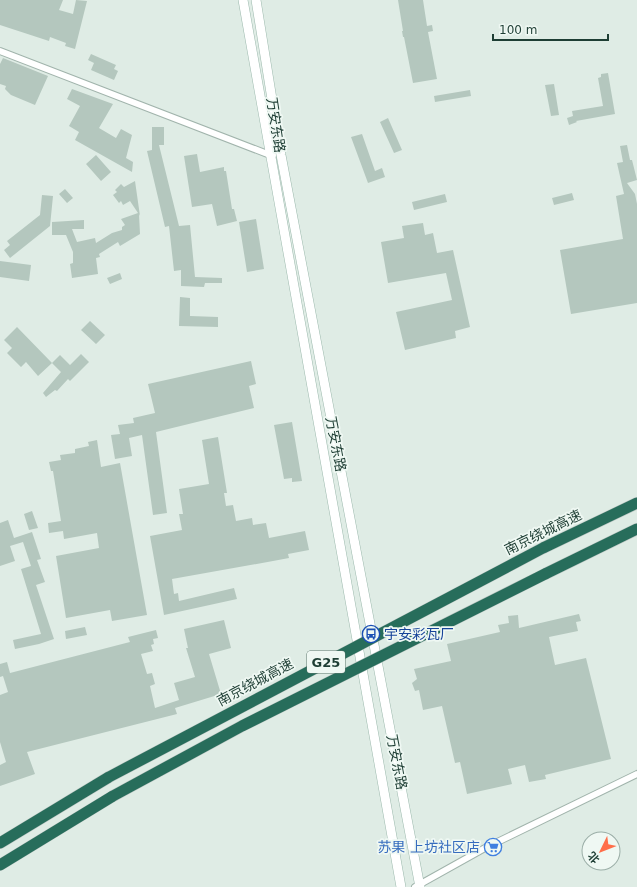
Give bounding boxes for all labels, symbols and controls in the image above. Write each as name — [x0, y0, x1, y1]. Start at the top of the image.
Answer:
scale bar — [493, 16, 608, 42]
text: 100 m — [499, 23, 537, 37]
street label: 万安东路 — [264, 96, 288, 154]
street label: 万安东路 — [323, 415, 349, 473]
street label: 南京绕城高速 — [502, 506, 584, 558]
bus stop icon: 宇安彩瓦厂 — [361, 624, 381, 644]
place label: 宇安彩瓦厂 — [384, 626, 454, 642]
road number: G25 — [307, 651, 345, 673]
street label: 南京绕城高速 — [214, 655, 296, 709]
street label: 万安东路 — [384, 733, 410, 791]
north arrow — [581, 831, 621, 871]
supermarket icon: 苏果 上坊社区店 — [483, 837, 503, 857]
place label: 苏果 上坊社区店 — [378, 839, 480, 855]
text: 北 — [586, 849, 603, 866]

